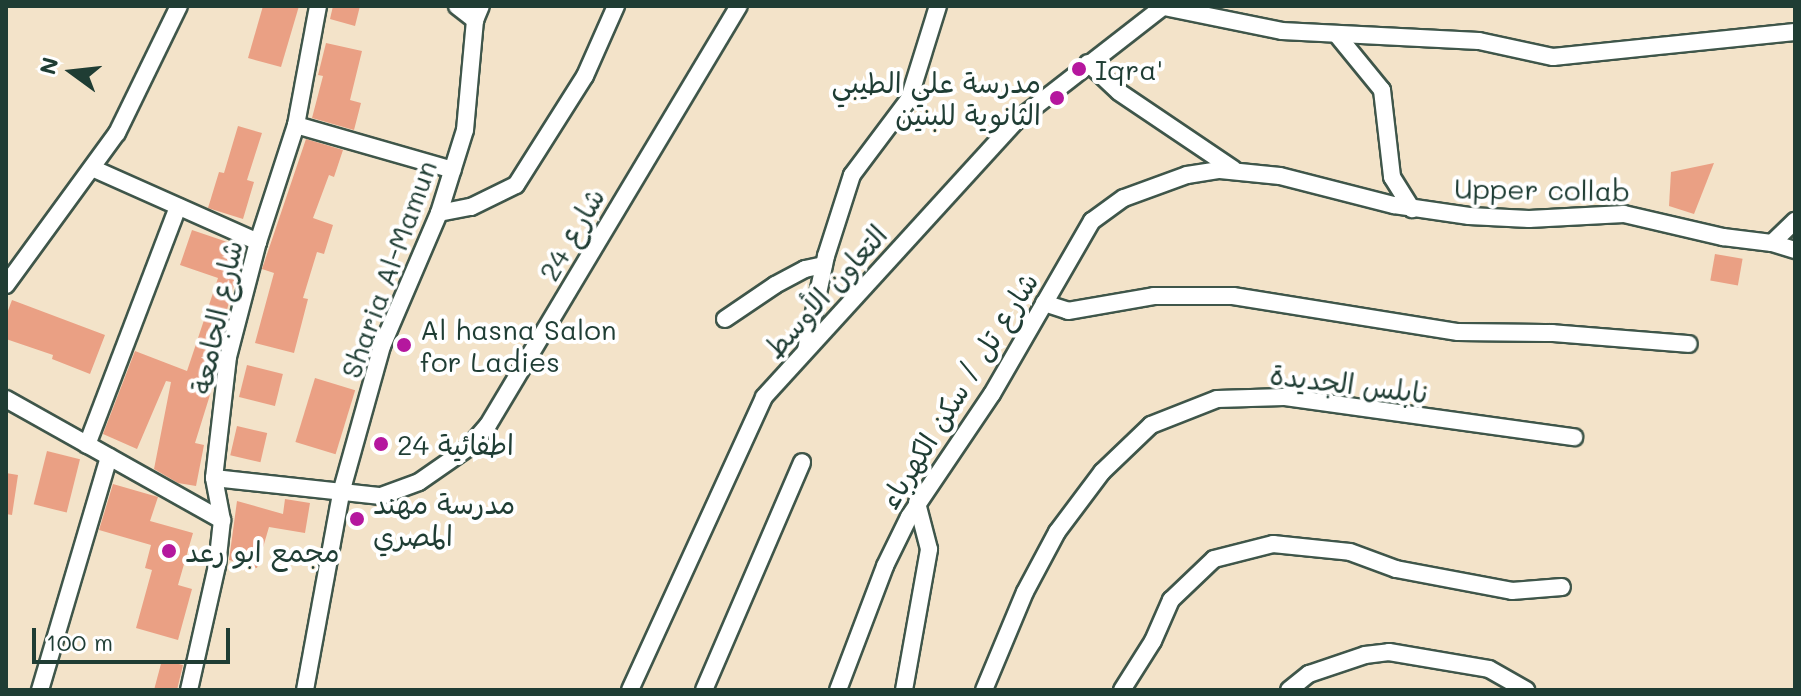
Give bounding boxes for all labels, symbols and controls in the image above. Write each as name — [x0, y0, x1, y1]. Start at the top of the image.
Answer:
north arrow — [32, 32, 112, 112]
place label: Iqra' — [1095, 52, 1163, 86]
text: N — [32, 54, 65, 77]
marker: Iqra' — [1070, 60, 1088, 78]
place label: مدرسة علي الطيبي الثانوية للبنين — [832, 65, 1041, 131]
marker: مدرسة علي الطيبي الثانوية للبنين — [1048, 89, 1066, 107]
street label: Sharia Al-Mamun — [333, 156, 443, 382]
street label: Upper collab — [1454, 171, 1630, 207]
street label: شارع 24 — [531, 182, 611, 286]
street label: التعاون الأوسط — [756, 218, 894, 364]
street label: شارع الجامعة — [183, 237, 249, 397]
street label: شارع تل / سكن الكهرباء — [872, 266, 1044, 514]
place label: Al hasna Salon for Ladies — [420, 312, 616, 378]
marker: Al hasna Salon for Ladies — [395, 336, 413, 354]
street label: نابلس الجديدة — [1268, 357, 1430, 409]
place label: اطفائية 24 — [397, 427, 514, 461]
marker: اطفائية 24 — [372, 435, 390, 453]
place label: مدرسة مهند المصري — [373, 486, 515, 552]
marker: مدرسة مهند المصري — [348, 510, 366, 528]
place label: مجمع ابو رعد — [185, 534, 340, 568]
marker: مجمع ابو رعد — [160, 542, 178, 560]
scale bar — [36, 612, 234, 662]
text: 100 m — [46, 626, 113, 657]

